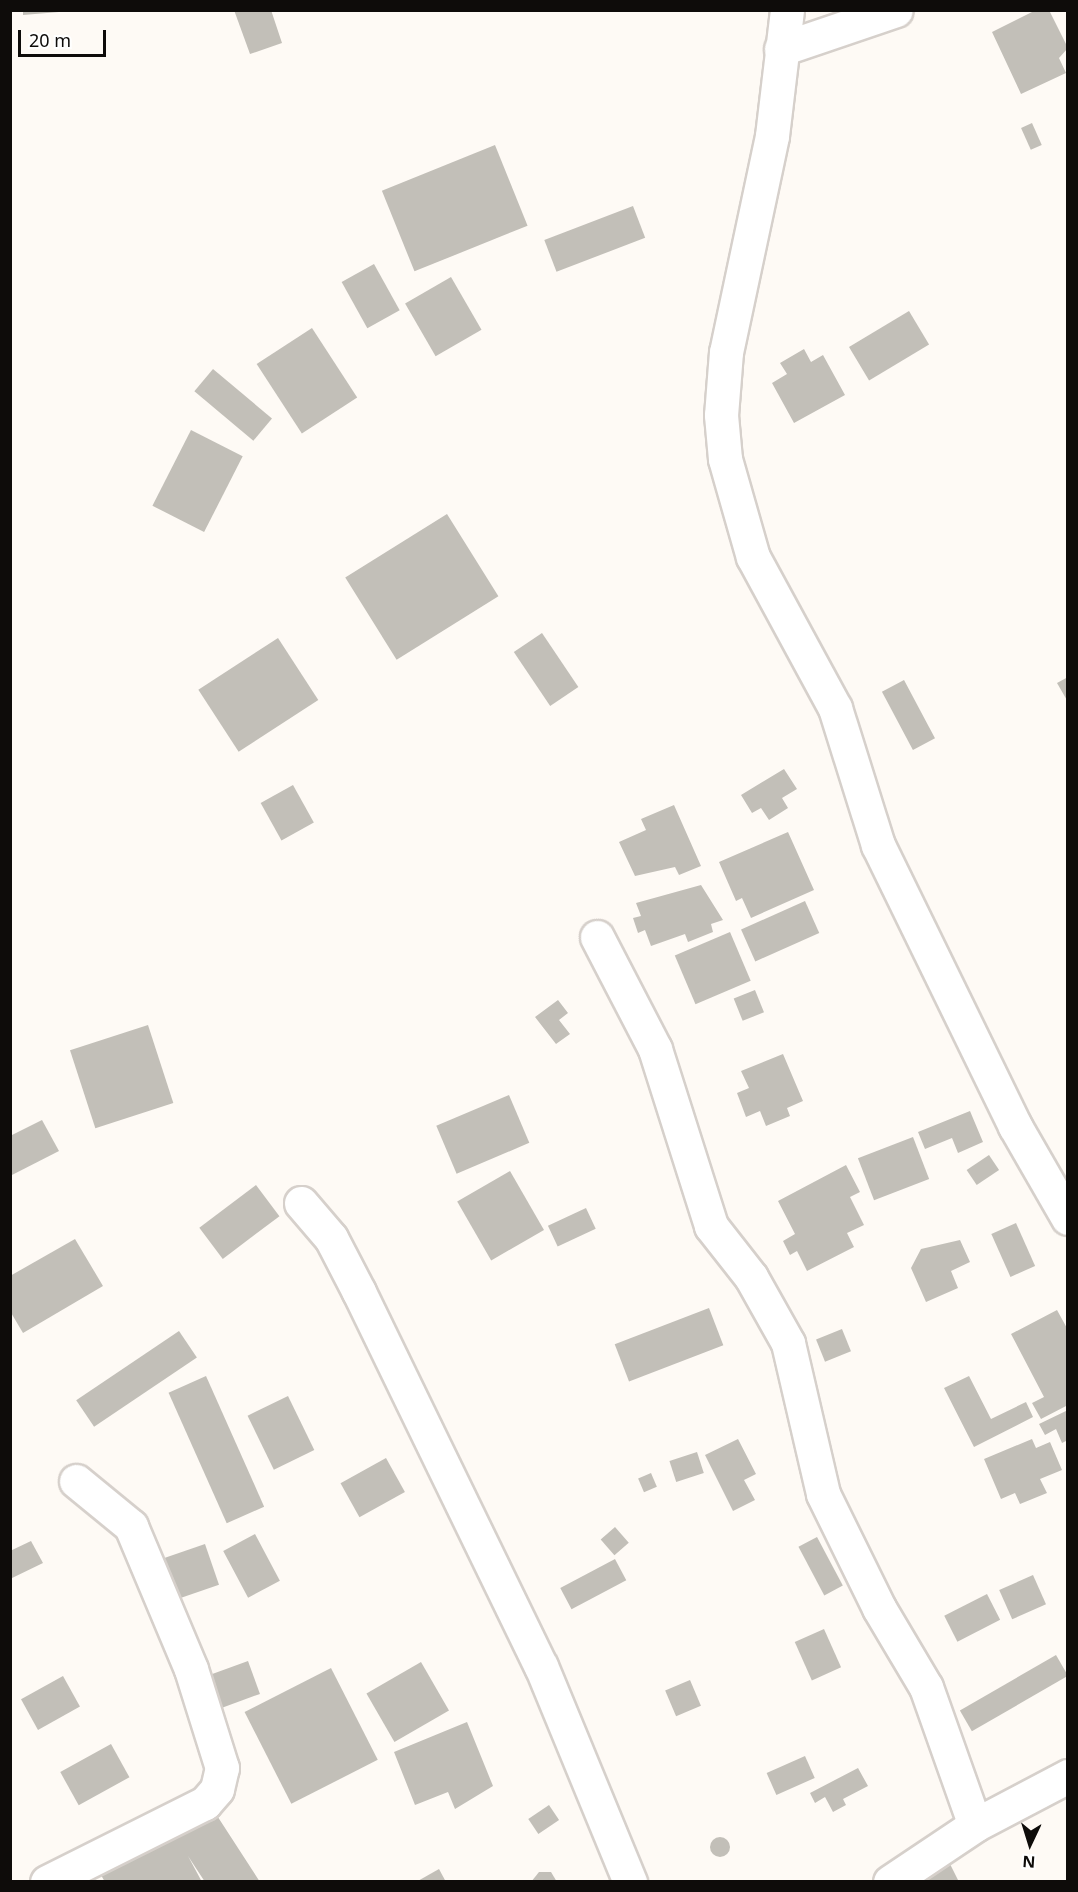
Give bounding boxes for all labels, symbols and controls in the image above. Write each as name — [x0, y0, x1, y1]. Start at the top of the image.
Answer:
scale bar — [21, 18, 110, 56]
text: 20 m — [29, 28, 71, 52]
north arrow — [1000, 1814, 1060, 1874]
text: N — [1021, 1851, 1036, 1873]

